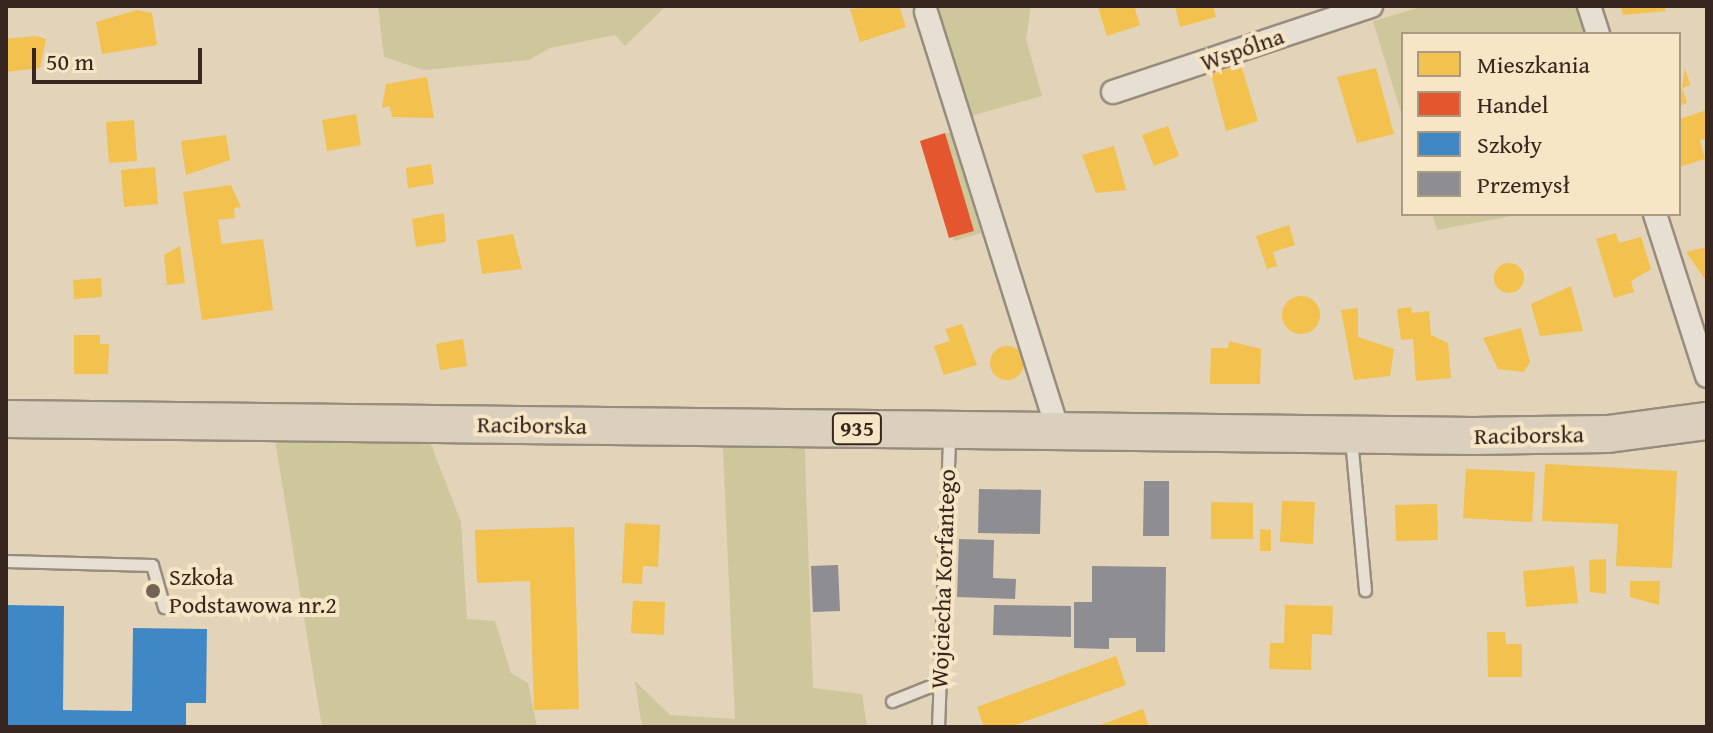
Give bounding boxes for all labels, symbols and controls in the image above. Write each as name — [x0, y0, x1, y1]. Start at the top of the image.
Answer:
street label: Wspólna — [1196, 21, 1288, 77]
scale bar — [36, 32, 206, 82]
legend — [1401, 32, 1681, 216]
text: 50 m — [46, 44, 94, 79]
text: Mieszkania — [1477, 47, 1590, 82]
text: Handel — [1477, 87, 1549, 122]
text: Szkoły — [1477, 127, 1542, 162]
text: Przemysł — [1477, 167, 1570, 202]
street label: Raciborska — [477, 410, 587, 440]
road number: 935 — [831, 411, 883, 447]
street label: Raciborska — [1474, 420, 1584, 450]
street label: Wojciecha Korfantego — [925, 469, 961, 689]
place label: Szkoła Podstawowa nr.2 — [169, 563, 337, 619]
marker: Szkoła Podstawowa nr.2 — [144, 582, 162, 600]

